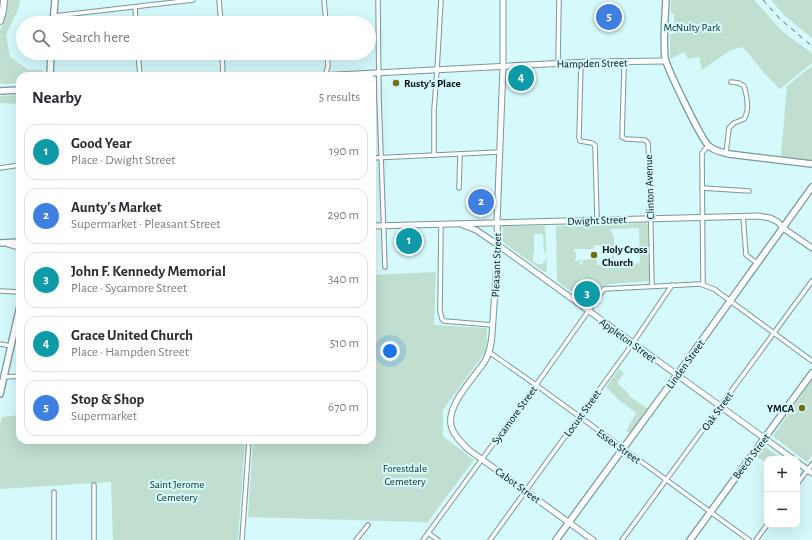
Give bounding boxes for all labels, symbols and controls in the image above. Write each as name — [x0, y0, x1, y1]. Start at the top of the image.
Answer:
pin: 5 — [596, 2, 622, 32]
search box — [16, 16, 376, 60]
park label: McNulty Park — [663, 22, 721, 33]
icon: search — [30, 27, 52, 49]
text: Search here — [62, 30, 130, 45]
street label: Hampden Street — [556, 57, 628, 70]
pin: 4 — [508, 63, 534, 93]
marker: Rusty's Place — [391, 78, 401, 88]
place label: Rusty's Place — [404, 78, 461, 89]
text: Nearby — [32, 89, 82, 106]
text: 5 results — [319, 91, 360, 104]
text: Good Year — [71, 136, 132, 151]
text: 1 — [44, 145, 48, 158]
text: 190 m — [329, 145, 359, 158]
text: Place · Dwight Street — [71, 154, 176, 167]
street label: Clinton Avenue — [643, 154, 656, 220]
pin: 2 — [468, 187, 494, 217]
text: Aunty's Market — [71, 200, 162, 215]
text: 2 — [43, 209, 49, 222]
text: 290 m — [328, 209, 359, 222]
street label: Dwight Street — [567, 214, 627, 227]
text: Supermarket · Pleasant Street — [71, 218, 220, 231]
pin: 1 — [396, 226, 422, 256]
street label: Pleasant Street — [490, 232, 503, 297]
place label: Holy Cross Church — [602, 244, 648, 268]
marker: Holy Cross Church — [589, 250, 599, 260]
text: John F. Kennedy Memorial — [71, 264, 226, 279]
text: 3 — [43, 273, 49, 286]
text: 340 m — [328, 273, 359, 286]
pin: 3 — [574, 279, 600, 309]
text: Place · Sycamore Street — [71, 282, 187, 295]
street label: Appleton Street — [597, 316, 659, 365]
text: Grace United Church — [71, 328, 193, 343]
text: 4 — [43, 337, 49, 350]
text: 510 m — [330, 337, 359, 350]
street label: Linden Street — [664, 338, 707, 391]
your location — [380, 341, 400, 361]
text: Place · Hampden Street — [71, 346, 189, 359]
street label: Sycamore Street — [490, 384, 539, 446]
street label: Locust Street — [562, 387, 603, 439]
street label: Oak Street — [700, 390, 735, 433]
text: Stop & Shop — [71, 392, 144, 407]
text: 5 — [43, 401, 49, 414]
text: 670 m — [328, 401, 359, 414]
place label: YMCA — [767, 403, 794, 414]
marker: YMCA — [797, 403, 807, 413]
text: Supermarket — [71, 410, 137, 423]
street label: Essex Street — [595, 427, 643, 466]
street label: Beech Street — [731, 431, 772, 481]
map controls — [764, 456, 800, 528]
button: + — [764, 456, 800, 492]
park label: Forestdale Cemetery — [383, 463, 427, 487]
street label: Cabot Street — [493, 465, 543, 506]
park label: Saint Jerome Cemetery — [150, 479, 204, 503]
button: − — [764, 492, 800, 528]

